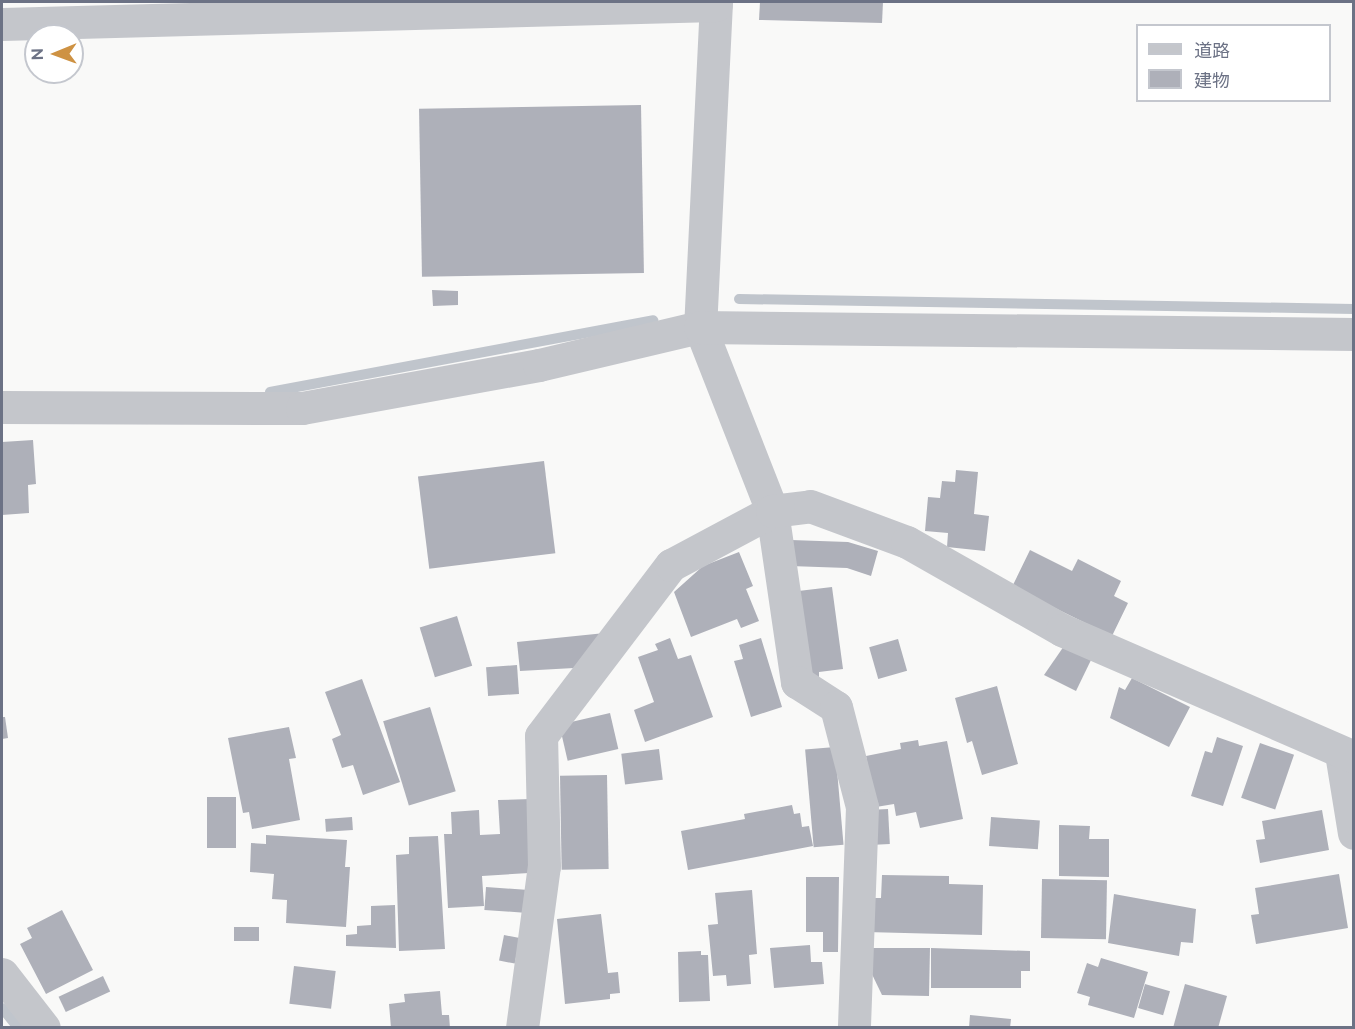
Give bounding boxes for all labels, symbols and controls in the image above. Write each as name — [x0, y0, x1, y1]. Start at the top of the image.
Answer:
north arrow — [24, 24, 84, 84]
legend — [1136, 24, 1331, 102]
text: 道路 — [1194, 40, 1230, 61]
text: N — [28, 48, 47, 61]
text: 建物 — [1194, 70, 1230, 91]

